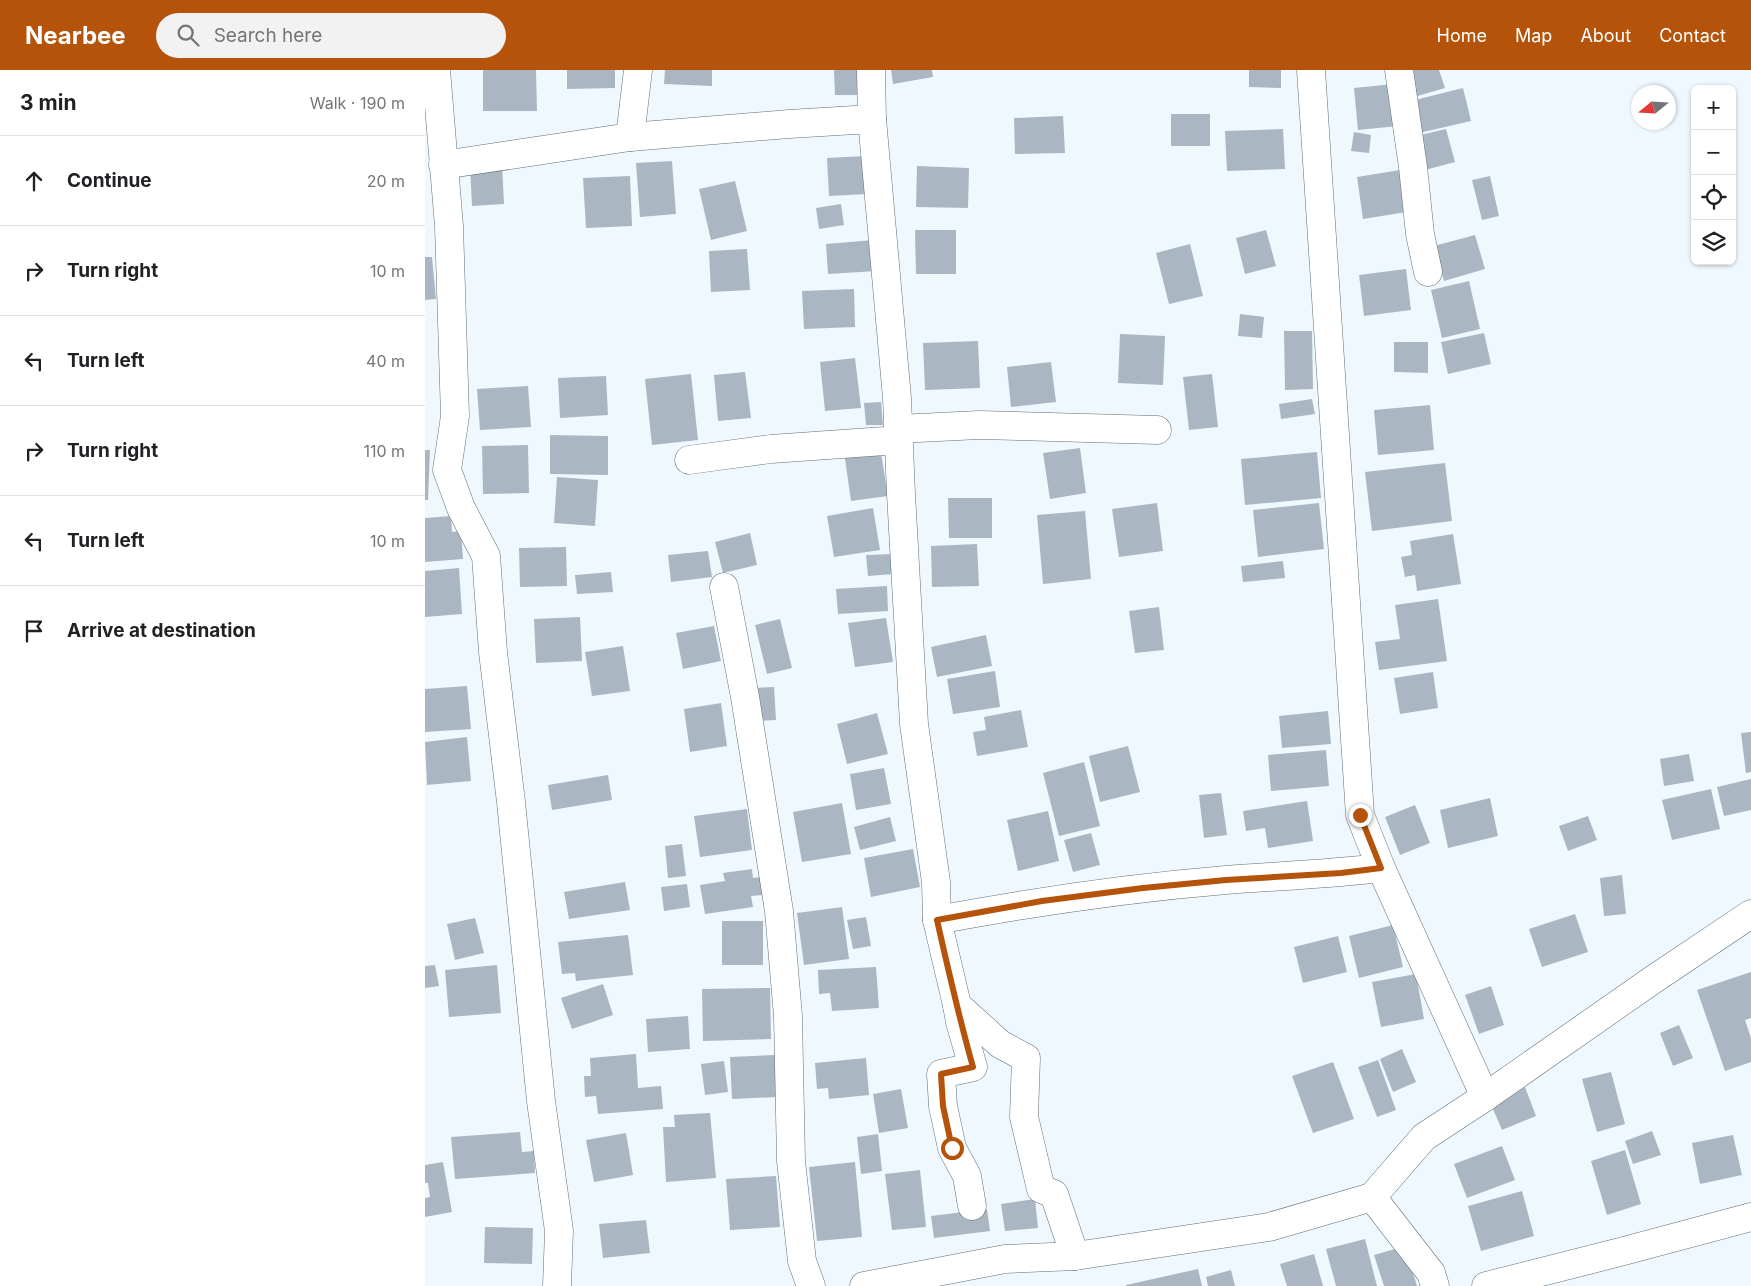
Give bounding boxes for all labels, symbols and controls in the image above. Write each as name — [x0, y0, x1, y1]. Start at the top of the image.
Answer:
search box — [156, 13, 506, 58]
text: Nearbee — [25, 21, 126, 50]
icon: search — [174, 21, 202, 49]
text: Search here — [214, 24, 322, 47]
text: Home — [1437, 25, 1487, 46]
text: Map — [1515, 25, 1552, 46]
text: About — [1580, 25, 1631, 46]
text: Contact — [1659, 25, 1726, 46]
north arrow — [1631, 85, 1676, 130]
map controls — [1691, 85, 1736, 265]
button: + — [1691, 85, 1736, 130]
text: 3 min — [20, 90, 76, 115]
text: Walk · 190 m — [310, 93, 405, 113]
button: − — [1691, 130, 1736, 175]
icon: ahead — [20, 167, 48, 195]
text: Continue — [67, 169, 152, 192]
text: 20 m — [367, 171, 405, 191]
button: locate — [1691, 175, 1736, 220]
button: layers — [1691, 220, 1736, 265]
icon: right — [20, 257, 48, 285]
text: Turn right — [67, 259, 158, 282]
text: 10 m — [370, 261, 405, 281]
icon: left — [20, 347, 48, 375]
text: Turn left — [67, 349, 145, 372]
text: 40 m — [366, 351, 405, 371]
icon: right — [20, 437, 48, 465]
text: Turn right — [67, 439, 158, 462]
text: 110 m — [363, 441, 405, 461]
icon: left — [20, 527, 48, 555]
text: Turn left — [67, 529, 145, 552]
text: 10 m — [370, 531, 405, 551]
icon: arrive — [20, 617, 48, 645]
text: Arrive at destination — [67, 619, 256, 642]
route end — [1349, 804, 1372, 827]
route start — [941, 1137, 964, 1160]

